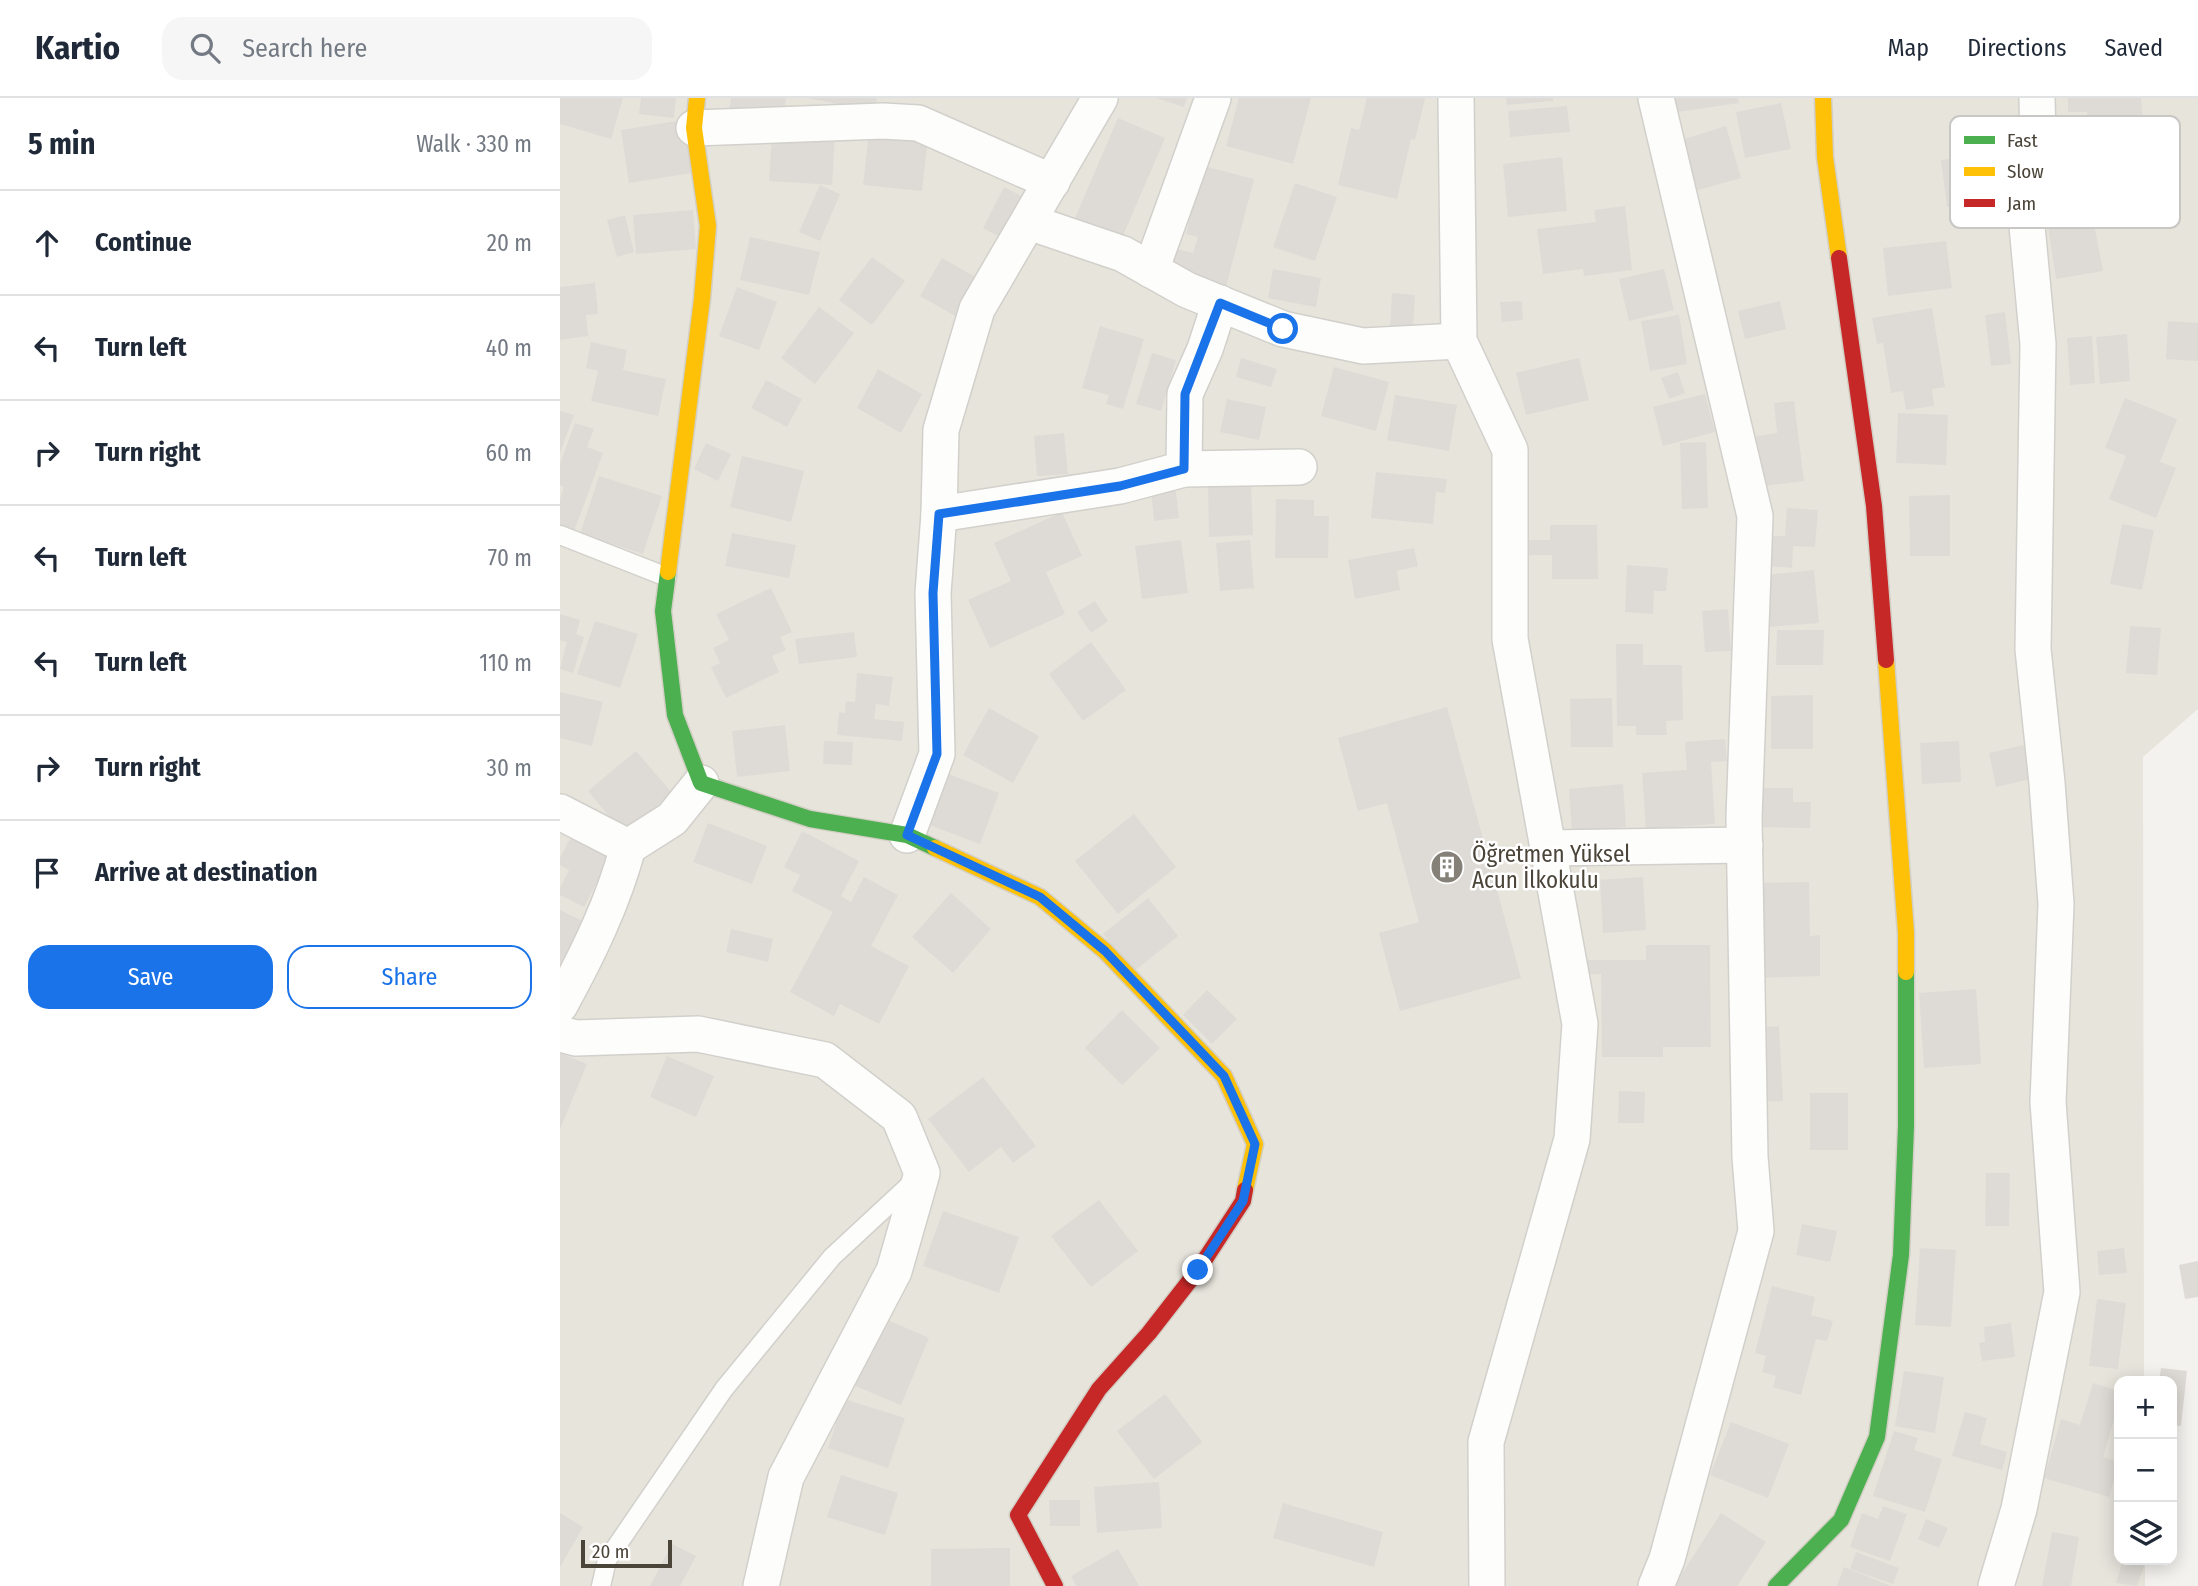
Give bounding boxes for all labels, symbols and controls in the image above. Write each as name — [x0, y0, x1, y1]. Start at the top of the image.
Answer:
search box — [162, 17, 652, 80]
text: Kartio — [35, 28, 120, 68]
icon: search — [186, 29, 224, 67]
text: Search here — [242, 33, 367, 64]
text: Map — [1888, 34, 1929, 62]
text: Directions — [1967, 34, 2066, 62]
text: Saved — [2104, 34, 2163, 62]
legend — [1950, 116, 2180, 228]
text: 5 min — [28, 126, 95, 162]
text: Fast — [2007, 129, 2038, 152]
text: Walk · 330 m — [416, 130, 532, 158]
text: Slow — [2007, 160, 2044, 183]
text: Jam — [2007, 192, 2036, 215]
icon: ahead — [28, 224, 66, 262]
text: Continue — [95, 227, 192, 258]
text: 20 m — [487, 229, 532, 257]
route start — [1267, 313, 1298, 344]
icon: left — [28, 329, 66, 367]
text: Turn left — [95, 332, 187, 363]
text: 40 m — [486, 334, 532, 362]
icon: right — [28, 434, 66, 472]
text: Turn right — [95, 437, 201, 468]
text: 60 m — [486, 439, 532, 467]
icon: left — [28, 539, 66, 577]
text: Turn left — [95, 542, 187, 573]
text: 70 m — [488, 544, 532, 572]
icon: left — [28, 644, 66, 682]
text: Turn left — [95, 647, 187, 678]
text: 110 m — [479, 649, 532, 677]
icon: right — [28, 749, 66, 787]
text: Turn right — [95, 752, 201, 783]
text: 30 m — [487, 754, 532, 782]
place label: Öğretmen Yüksel Acun İlkokulu — [1472, 840, 1630, 894]
building icon: Öğretmen Yüksel Acun İlkokulu — [1428, 848, 1466, 886]
icon: arrive — [28, 854, 66, 892]
text: Arrive at destination — [95, 857, 318, 888]
button: Save — [28, 945, 273, 1009]
button: Share — [287, 945, 532, 1009]
route end — [1182, 1254, 1213, 1285]
map controls — [2114, 1376, 2177, 1565]
button: + — [2114, 1376, 2177, 1439]
button: − — [2114, 1439, 2177, 1502]
button: layers — [2114, 1502, 2177, 1565]
scale bar — [581, 1537, 672, 1569]
text: 20 m — [592, 1540, 629, 1563]

